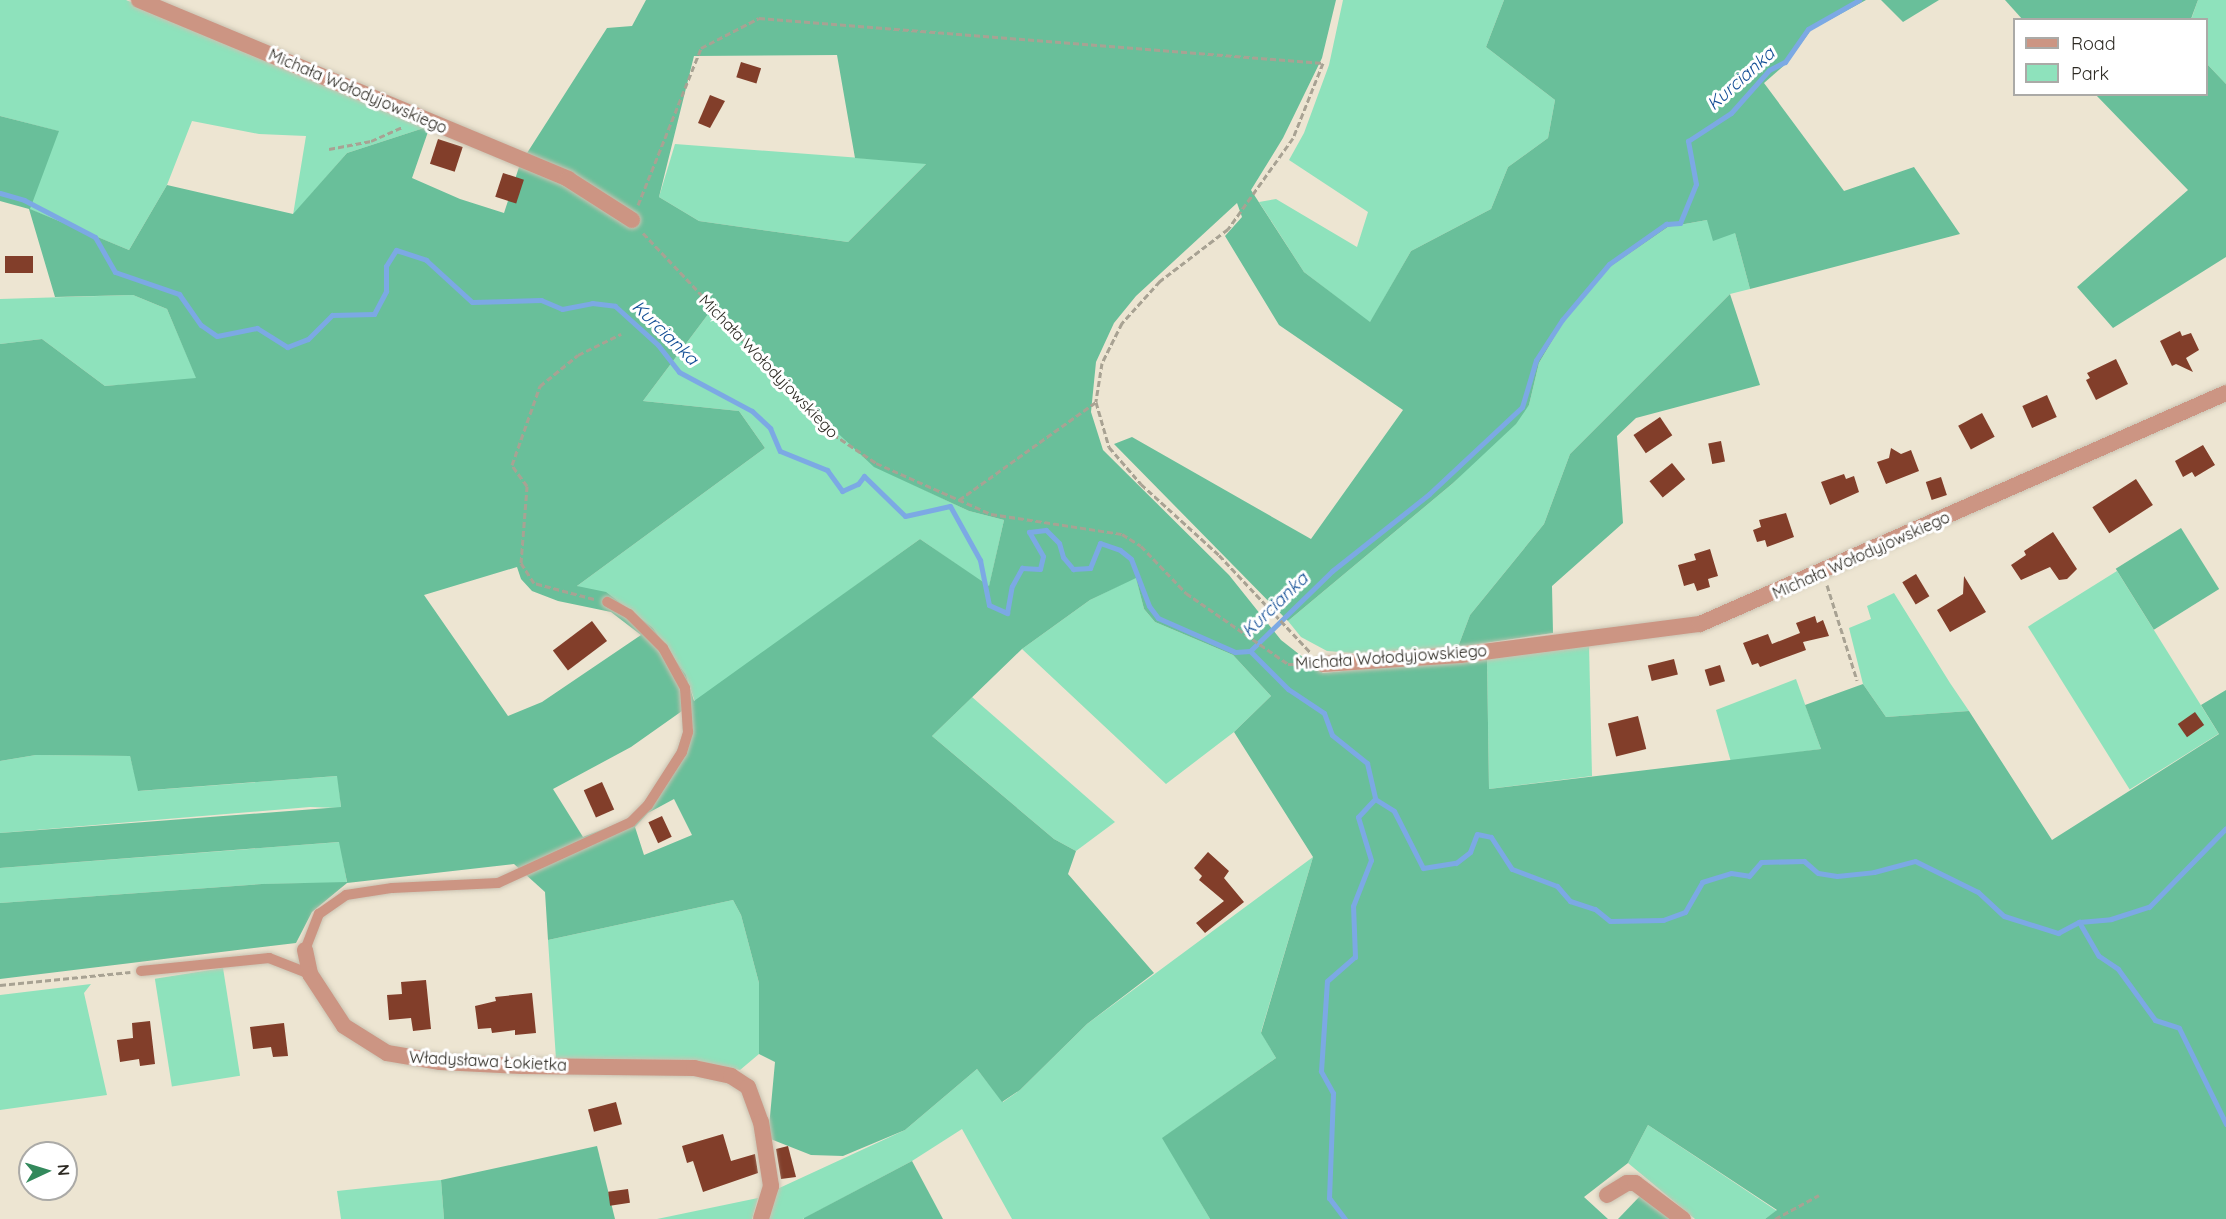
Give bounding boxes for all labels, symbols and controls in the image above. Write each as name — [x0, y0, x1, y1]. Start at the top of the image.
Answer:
legend — [2013, 18, 2208, 96]
text: Road — [2071, 32, 2116, 55]
water label: Kurcianka — [1703, 43, 1779, 115]
street label: Michała Wołodyjowskiego — [266, 45, 450, 137]
text: Park — [2071, 62, 2109, 85]
street label: Michała Wołodyjowskiego — [695, 290, 843, 442]
water label: Kurcianka — [627, 296, 703, 370]
street label: Michała Wołodyjowskiego — [1769, 507, 1953, 603]
water label: Kurcianka — [1237, 568, 1313, 642]
street label: Michała Wołodyjowskiego — [1294, 641, 1488, 673]
street label: Władysława Łokietka — [409, 1047, 567, 1075]
north arrow — [18, 1141, 78, 1201]
text: N — [54, 1163, 74, 1176]

